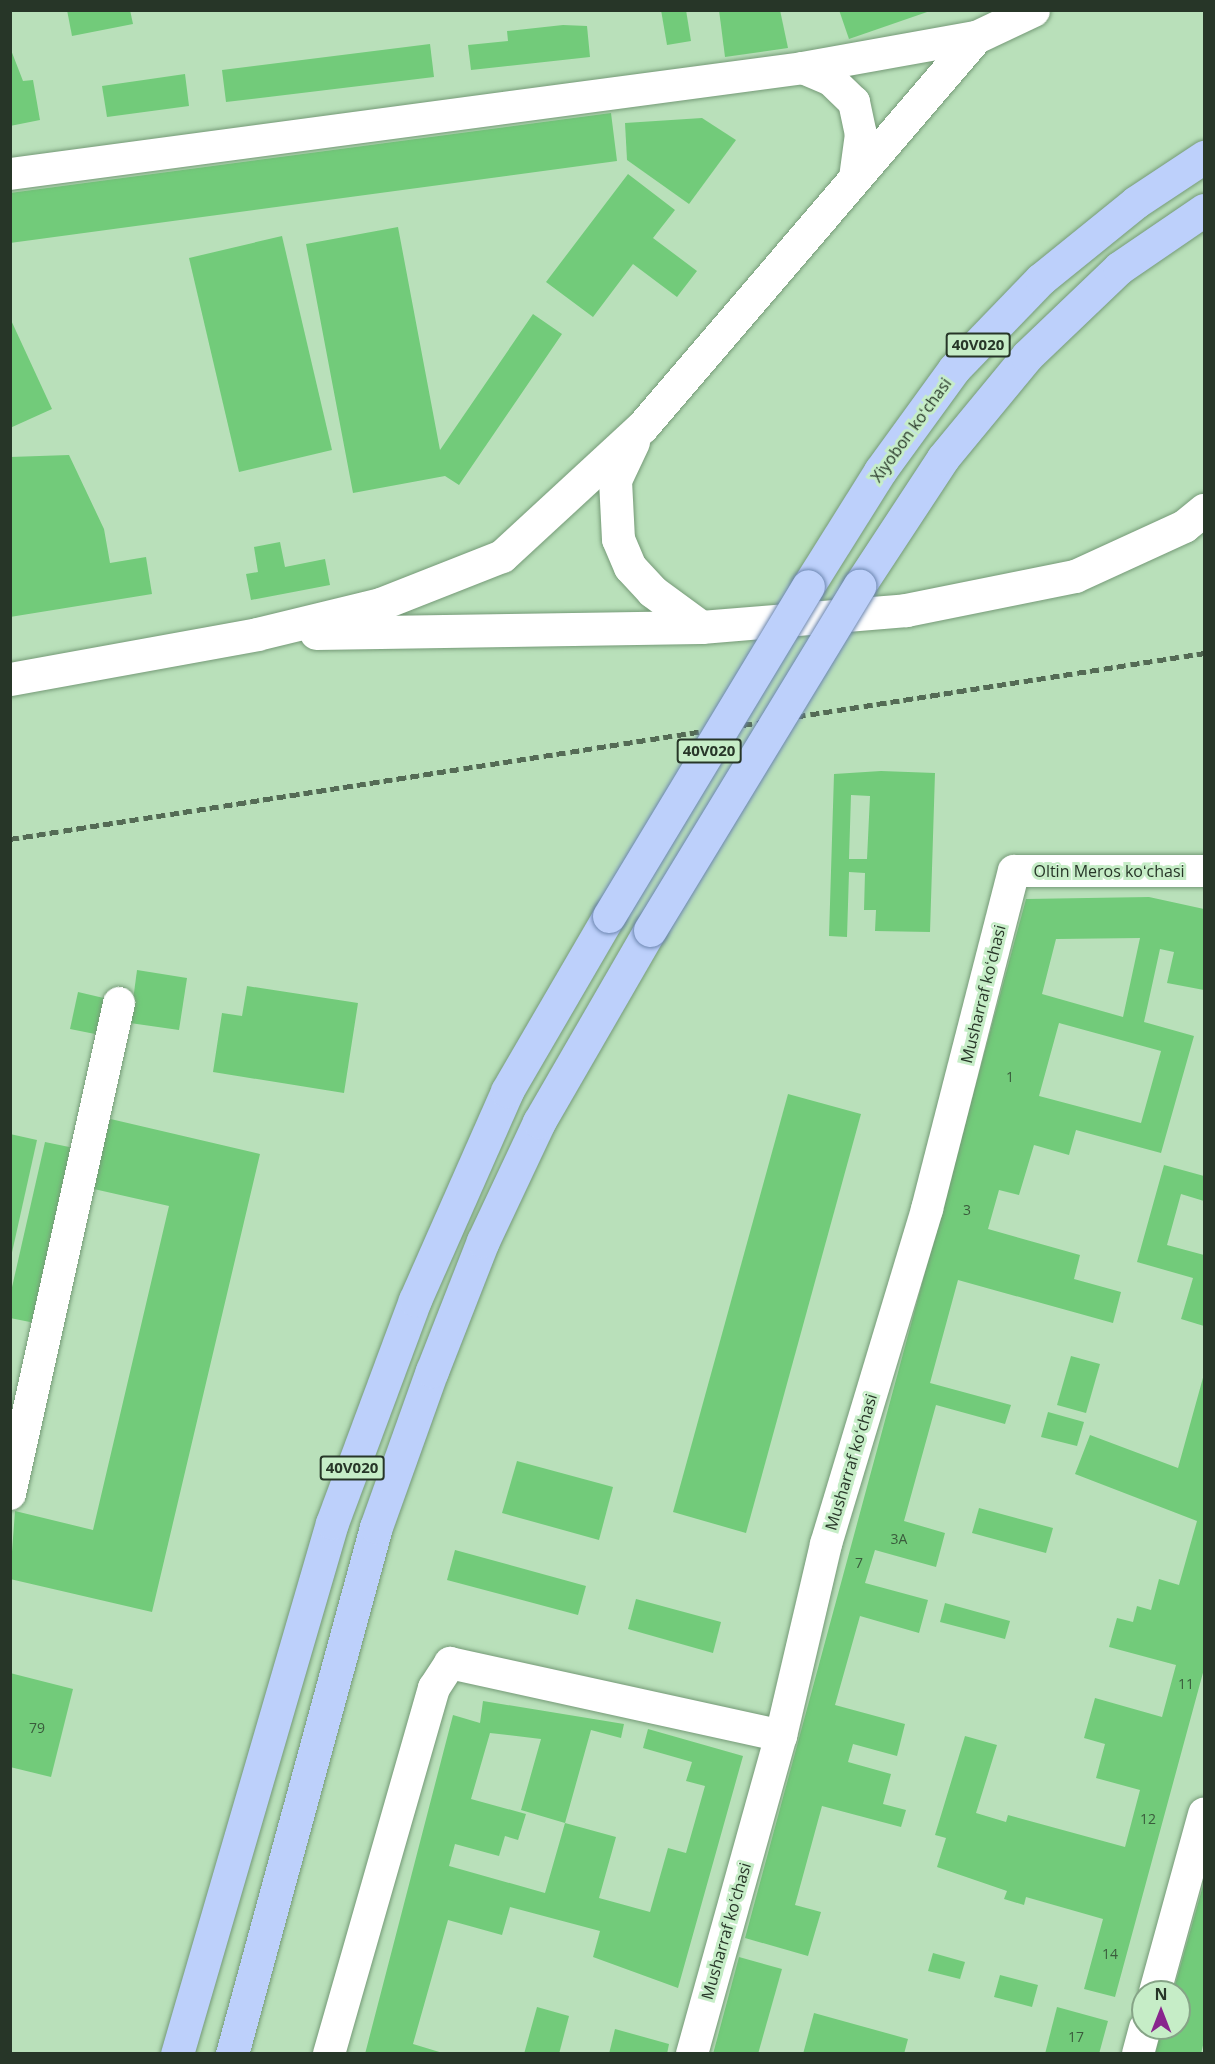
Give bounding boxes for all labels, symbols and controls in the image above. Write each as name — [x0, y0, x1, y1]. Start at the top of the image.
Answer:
road number: 40V020 — [945, 333, 1011, 357]
street label: Xiyobon koʻchasi — [867, 374, 955, 486]
road number: 40V020 — [676, 739, 742, 763]
street label: Oltin Meros koʻchasi — [1033, 861, 1185, 881]
street label: Musharraf koʻchasi — [957, 923, 1009, 1065]
house number: 1 — [1006, 1069, 1014, 1085]
house number: 3 — [963, 1202, 971, 1218]
street label: Musharraf koʻchasi — [821, 1391, 881, 1533]
road number: 40V020 — [319, 1456, 385, 1480]
house number: 3А — [891, 1531, 907, 1547]
house number: 7 — [855, 1555, 863, 1571]
house number: 11 — [1178, 1676, 1194, 1692]
house number: 79 — [29, 1720, 45, 1736]
house number: 12 — [1140, 1811, 1156, 1827]
street label: Musharraf koʻchasi — [697, 1860, 755, 2002]
house number: 14 — [1102, 1946, 1118, 1962]
north arrow — [1131, 1980, 1191, 2040]
text: N — [1154, 1983, 1168, 2005]
house number: 17 — [1068, 2029, 1084, 2045]

